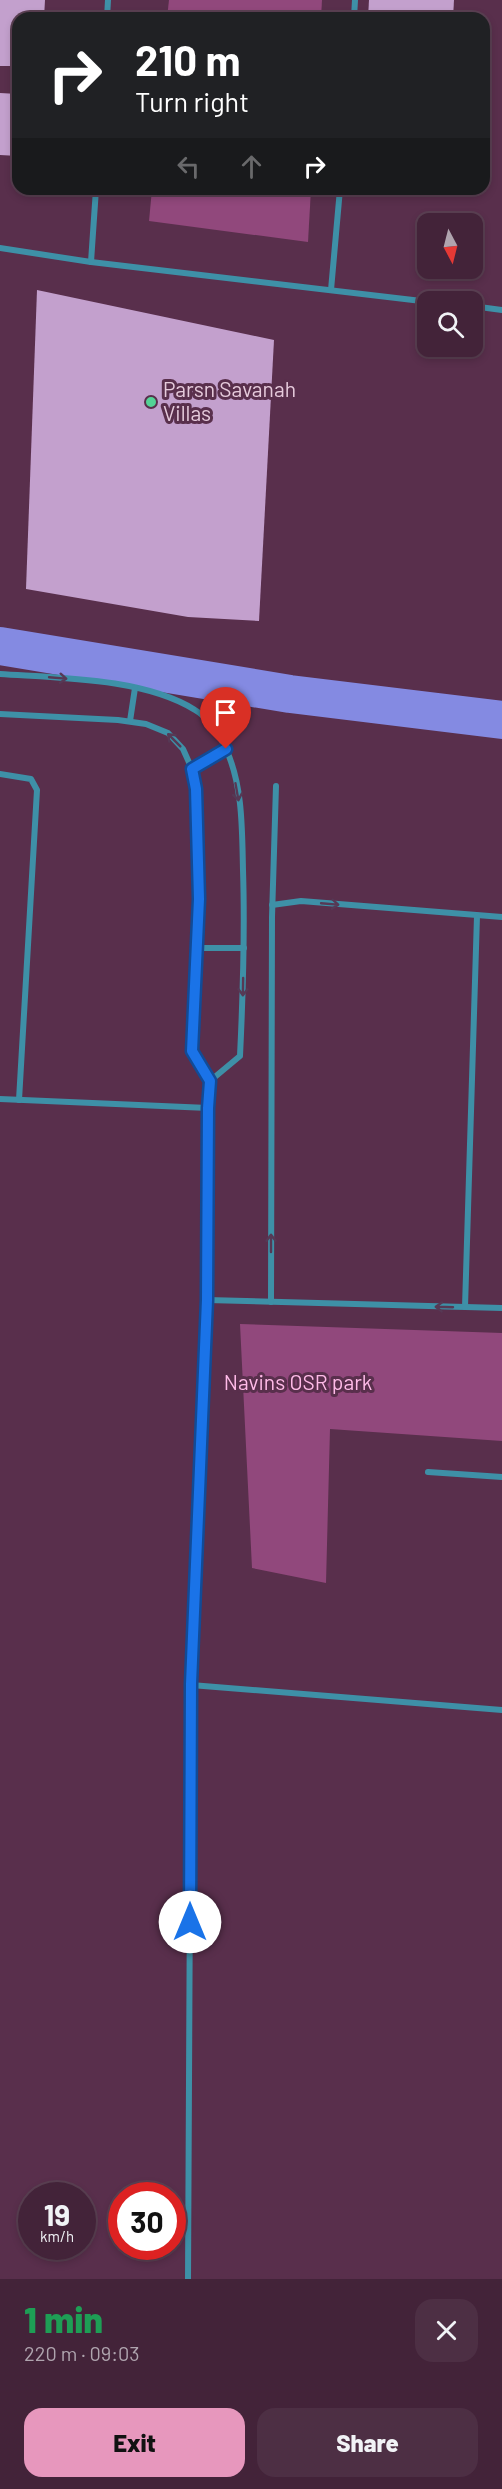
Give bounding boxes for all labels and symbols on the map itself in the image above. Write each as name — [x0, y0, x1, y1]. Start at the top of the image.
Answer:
north arrow — [417, 213, 483, 279]
place label: Parsn Savanah Villas — [163, 376, 296, 425]
marker: Parsn Savanah Villas — [144, 395, 158, 409]
one-way arrow — [48, 673, 68, 684]
pin — [200, 687, 251, 749]
one-way arrow — [166, 732, 181, 747]
one-way arrow — [232, 782, 243, 802]
one-way arrow — [320, 899, 340, 910]
one-way arrow — [238, 976, 249, 996]
one-way arrow — [265, 1234, 277, 1254]
one-way arrow — [434, 1301, 454, 1312]
park label: Navins OSR park — [224, 1369, 372, 1394]
position arrow — [158, 1890, 222, 1954]
speed limit sign: 30 — [108, 2182, 186, 2260]

